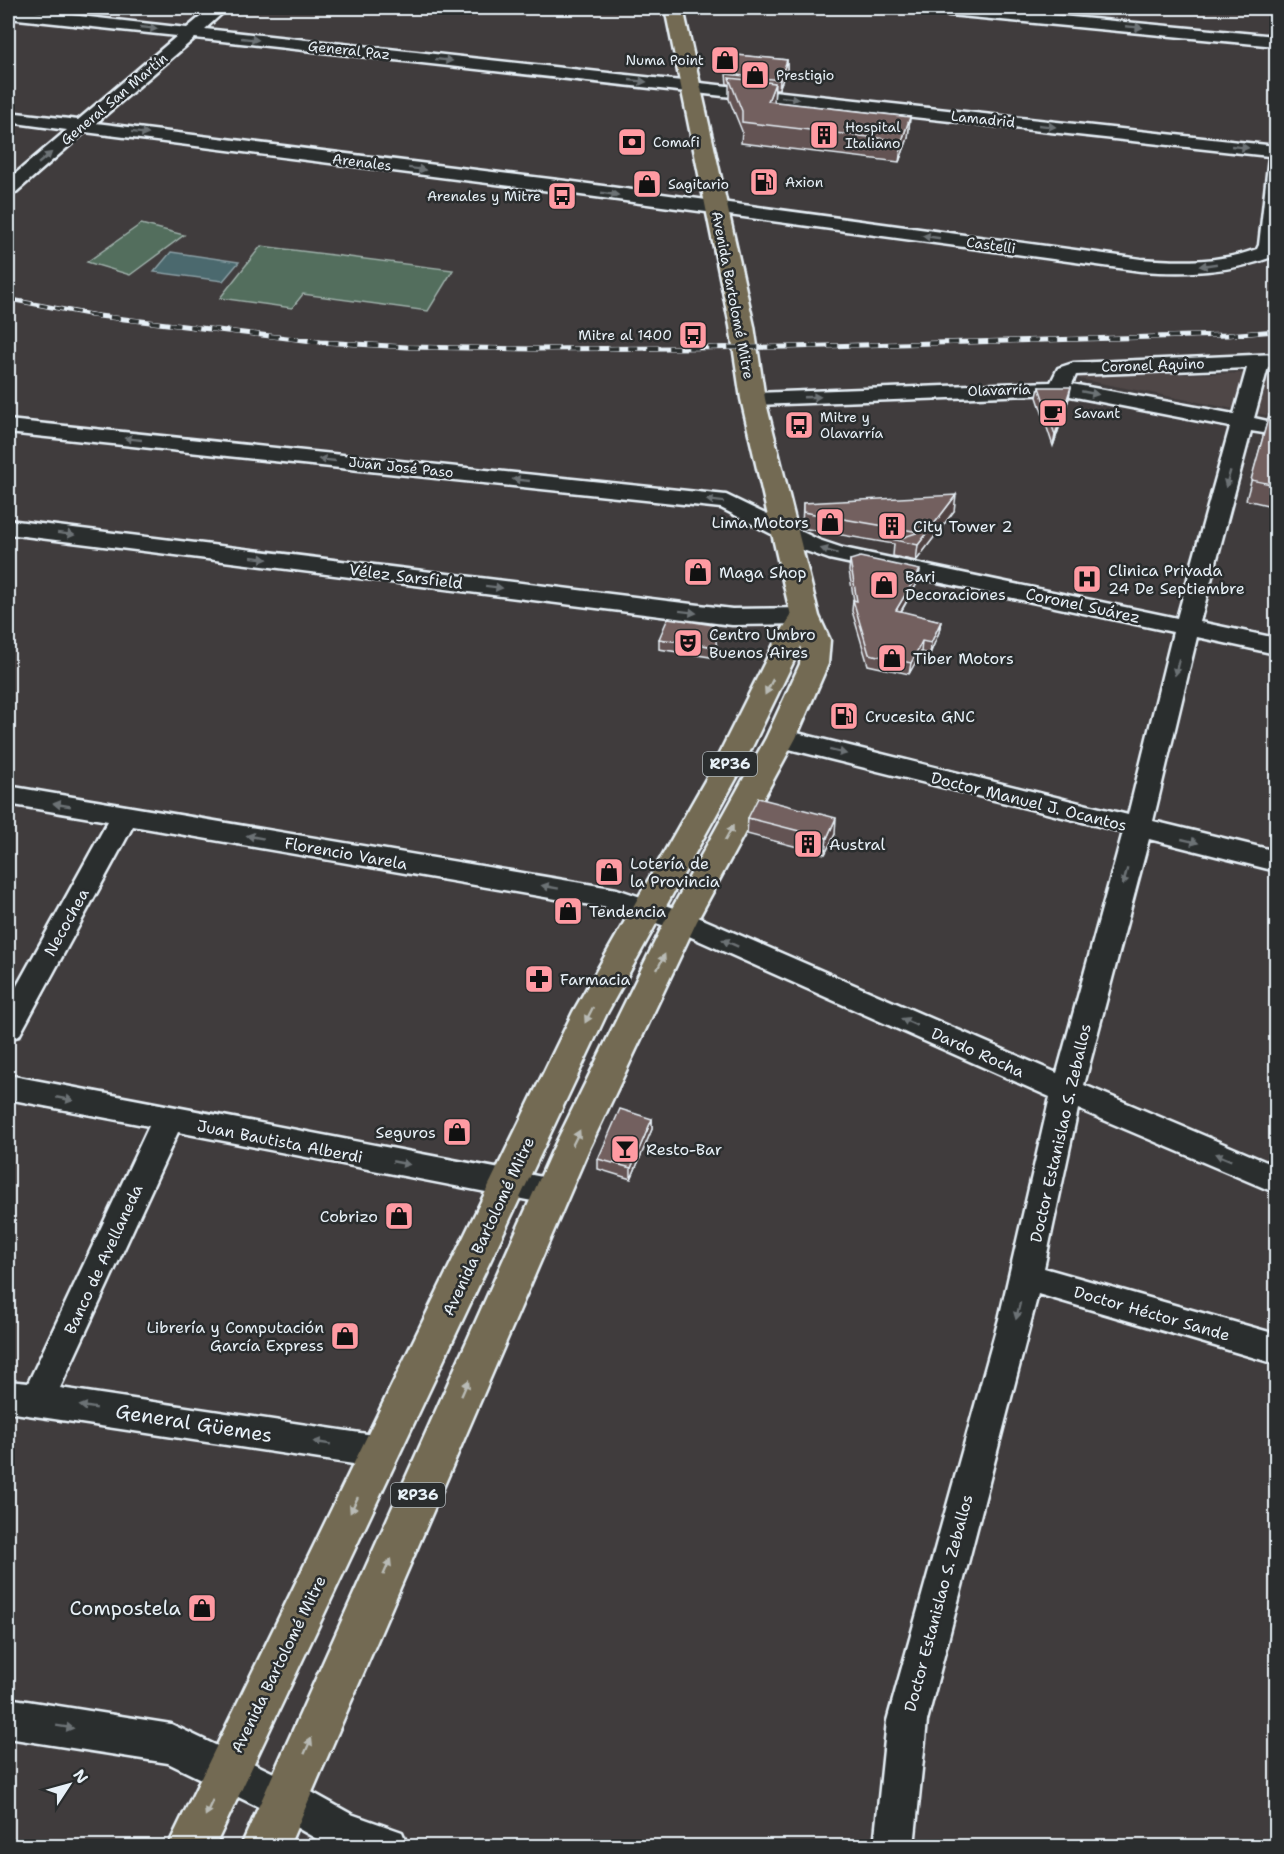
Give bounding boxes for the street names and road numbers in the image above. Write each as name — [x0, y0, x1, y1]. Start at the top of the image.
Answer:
street label: General Paz — [307, 37, 391, 63]
street label: General San Martín — [57, 49, 171, 149]
street label: Lamadrid — [950, 107, 1016, 131]
street label: Arenales — [331, 149, 393, 175]
street label: Avenida Bartolomé Mitre — [708, 210, 758, 381]
street label: Castelli — [965, 233, 1017, 257]
street label: Coronel Aquino — [1101, 354, 1205, 376]
street label: Olavarría — [967, 380, 1031, 400]
street label: Juan José Paso — [348, 453, 454, 481]
street label: Vélez Sarsfield — [348, 559, 464, 594]
street label: Coronel Suárez — [1024, 583, 1142, 628]
road number: RP36 — [703, 752, 757, 776]
street label: Doctor Manuel J. Ocantos — [929, 767, 1129, 836]
street label: Florencio Varela — [283, 832, 409, 875]
street label: Necochea — [39, 884, 94, 960]
street label: Doctor Estanislao S. Zeballos — [1025, 1022, 1096, 1245]
street label: Dardo Rocha — [928, 1023, 1028, 1082]
street label: Juan Bautista Alberdi — [195, 1115, 365, 1168]
street label: Avenida Bartolomé Mitre — [438, 1133, 539, 1319]
street label: Banco de Avellaneda — [59, 1181, 147, 1338]
street label: Doctor Héctor Sande — [1071, 1281, 1232, 1346]
street label: General Güemes — [114, 1398, 274, 1448]
road number: RP36 — [391, 1483, 445, 1507]
street label: Doctor Estanislao S. Zeballos — [899, 1492, 978, 1714]
street label: Avenida Bartolomé Mitre — [226, 1572, 331, 1756]

